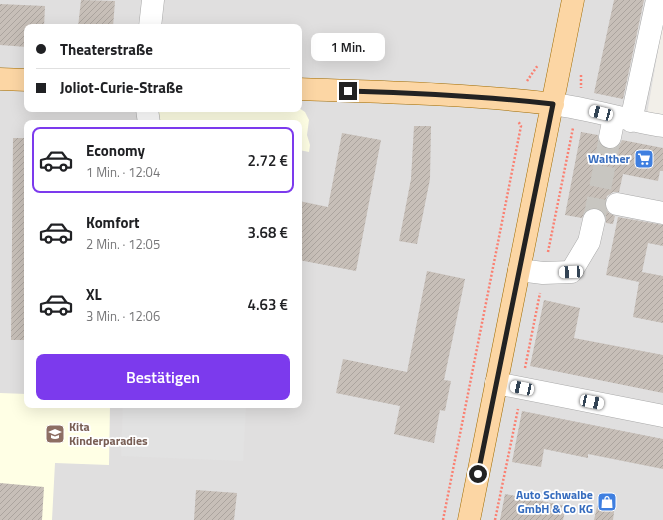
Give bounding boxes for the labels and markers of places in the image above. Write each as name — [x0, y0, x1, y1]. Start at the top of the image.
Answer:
supermarket icon: Walther — [633, 148, 655, 170]
place label: Walther — [588, 149, 631, 168]
place label: Kita Kinderparadies — [69, 417, 148, 450]
school or university icon: Kita Kinderparadies — [44, 423, 66, 445]
place label: Auto Schwalbe GmbH & Co KG — [516, 485, 593, 518]
shop icon: Auto Schwalbe GmbH & Co KG — [596, 491, 618, 513]

